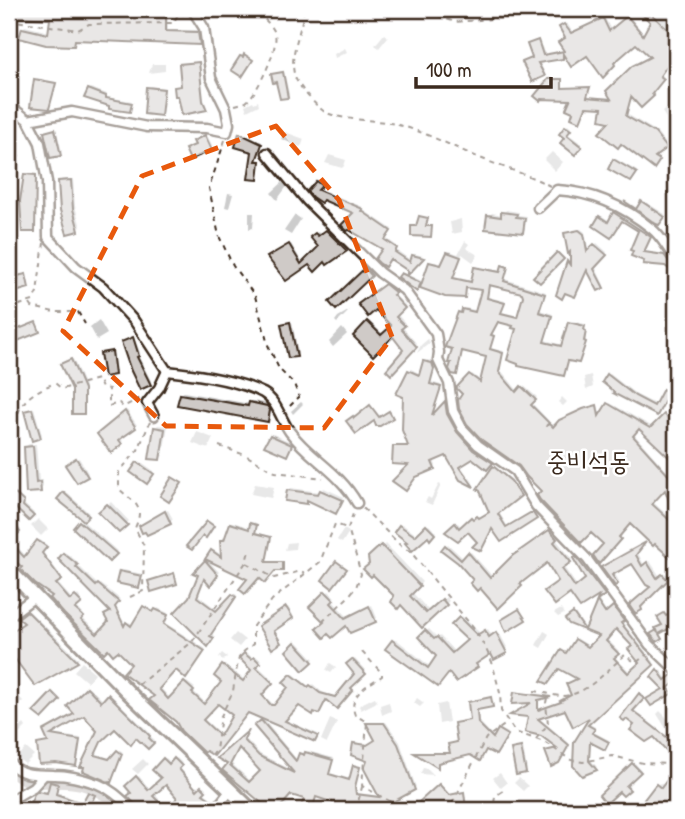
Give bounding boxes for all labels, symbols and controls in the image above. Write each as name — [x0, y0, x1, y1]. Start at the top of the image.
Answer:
scale bar — [416, 46, 550, 90]
text: 100 m — [426, 55, 472, 84]
district label: 중비석동 — [546, 443, 630, 478]

